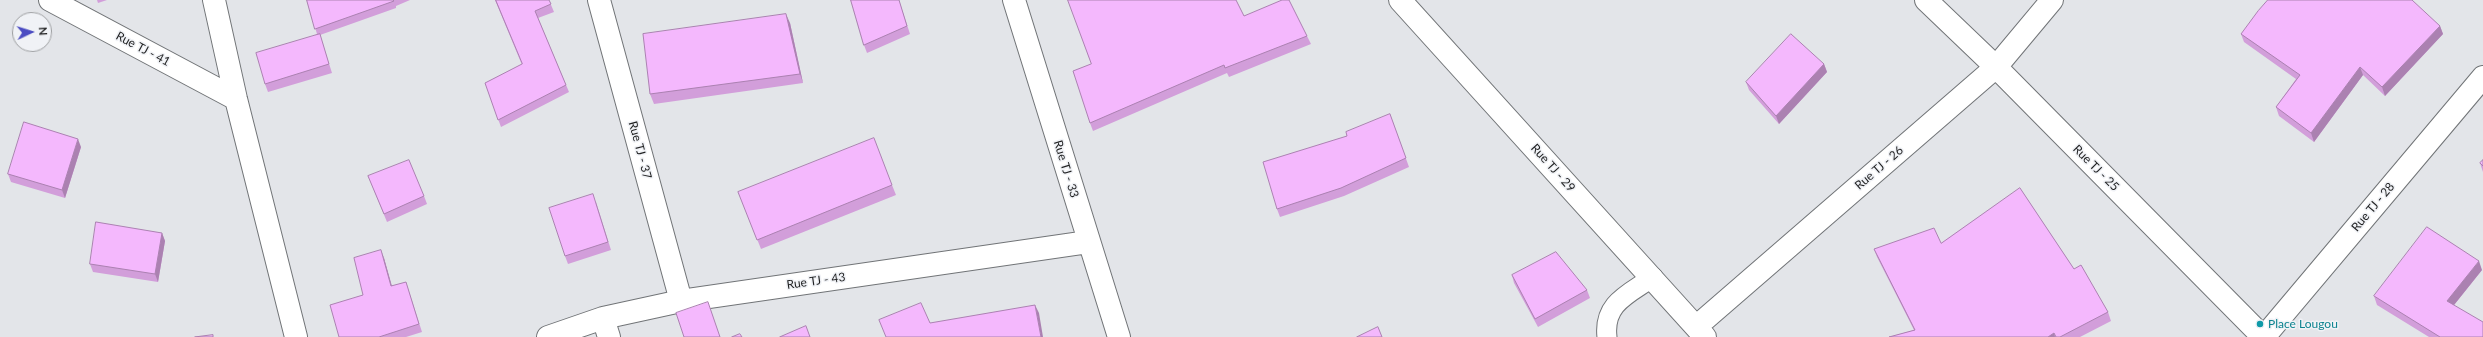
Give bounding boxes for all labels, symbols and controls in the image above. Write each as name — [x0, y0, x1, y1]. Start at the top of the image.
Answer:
north arrow — [12, 12, 52, 52]
text: N — [37, 27, 50, 36]
street label: Rue TJ - 41 — [113, 29, 173, 69]
street label: Rue TJ - 37 — [625, 120, 655, 180]
street label: Rue TJ - 33 — [1050, 139, 1082, 199]
street label: Rue TJ - 29 — [1528, 141, 1578, 195]
street label: Rue TJ - 25 — [2070, 142, 2122, 194]
street label: Rue TJ - 26 — [1852, 143, 1906, 193]
street label: Rue TJ - 28 — [2348, 180, 2398, 234]
street label: Rue TJ - 43 — [786, 270, 846, 292]
place label: Place Lougou — [2268, 317, 2338, 331]
marker: Place Lougou — [2255, 319, 2265, 329]

